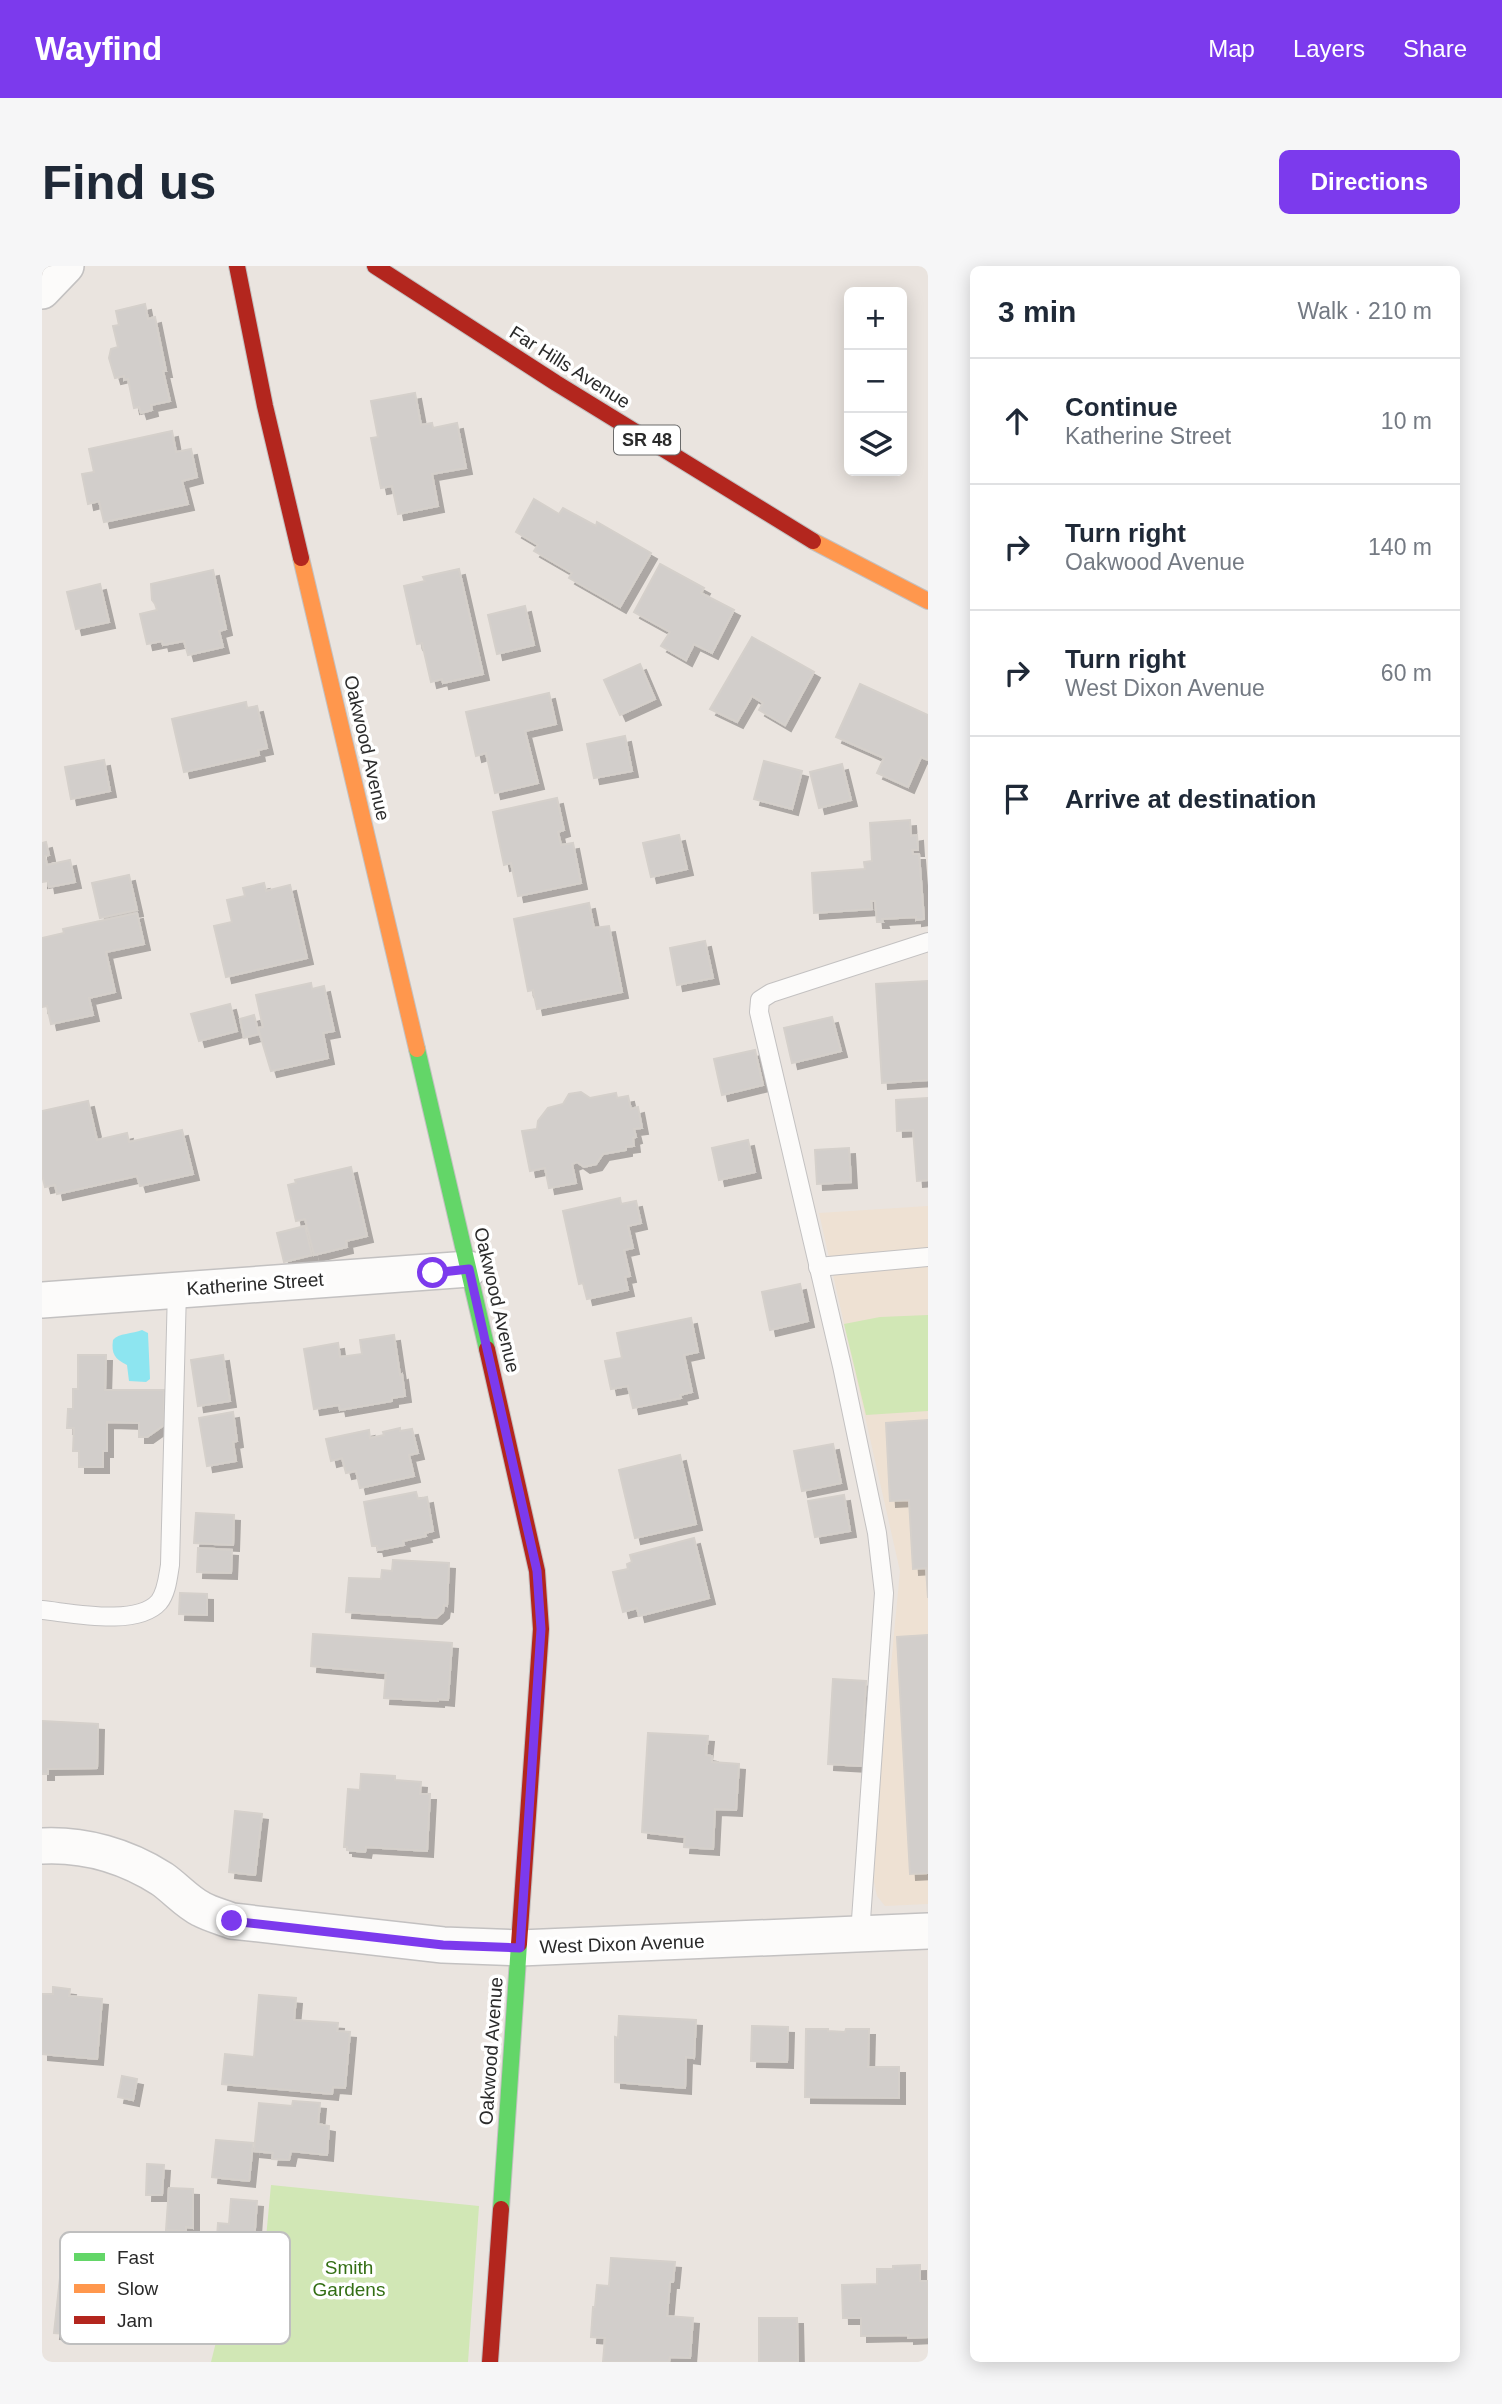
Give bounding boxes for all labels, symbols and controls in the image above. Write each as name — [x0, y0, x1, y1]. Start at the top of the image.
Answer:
text: Wayfind — [35, 30, 162, 67]
text: Map — [1208, 35, 1255, 62]
text: Layers — [1293, 35, 1365, 62]
text: Share — [1403, 35, 1467, 62]
button: Directions — [1279, 150, 1460, 214]
text: Find us — [42, 155, 216, 209]
map controls — [844, 287, 907, 476]
button: + — [844, 287, 907, 350]
text: 3 min — [998, 295, 1076, 328]
text: Walk · 210 m — [1297, 298, 1432, 324]
street label: Far Hills Avenue — [506, 322, 634, 412]
button: − — [844, 350, 907, 413]
text: Continue — [1065, 392, 1178, 422]
icon: ahead — [998, 402, 1036, 440]
text: 10 m — [1381, 408, 1432, 434]
button: layers — [844, 413, 907, 476]
text: Katherine Street — [1065, 423, 1231, 449]
road number: SR 48 — [614, 426, 680, 454]
text: Turn right — [1065, 518, 1186, 548]
icon: right — [998, 528, 1036, 566]
text: 140 m — [1368, 534, 1432, 560]
text: Oakwood Avenue — [1065, 549, 1245, 575]
text: Turn right — [1065, 644, 1186, 674]
icon: right — [998, 654, 1036, 692]
text: 60 m — [1381, 660, 1432, 686]
street label: Oakwood Avenue — [340, 673, 394, 823]
text: West Dixon Avenue — [1065, 675, 1265, 701]
icon: arrive — [998, 780, 1036, 818]
text: Arrive at destination — [1065, 784, 1316, 814]
street label: Oakwood Avenue — [470, 1225, 524, 1375]
route start — [417, 1257, 448, 1288]
street label: Katherine Street — [186, 1269, 325, 1299]
route end — [216, 1905, 247, 1936]
street label: West Dixon Avenue — [539, 1931, 705, 1957]
street label: Oakwood Avenue — [475, 1976, 507, 2126]
legend — [60, 2232, 290, 2344]
text: Fast — [117, 2247, 155, 2268]
park label: Smith Gardens — [313, 2257, 385, 2300]
text: Slow — [117, 2278, 158, 2299]
text: Jam — [117, 2310, 153, 2331]

